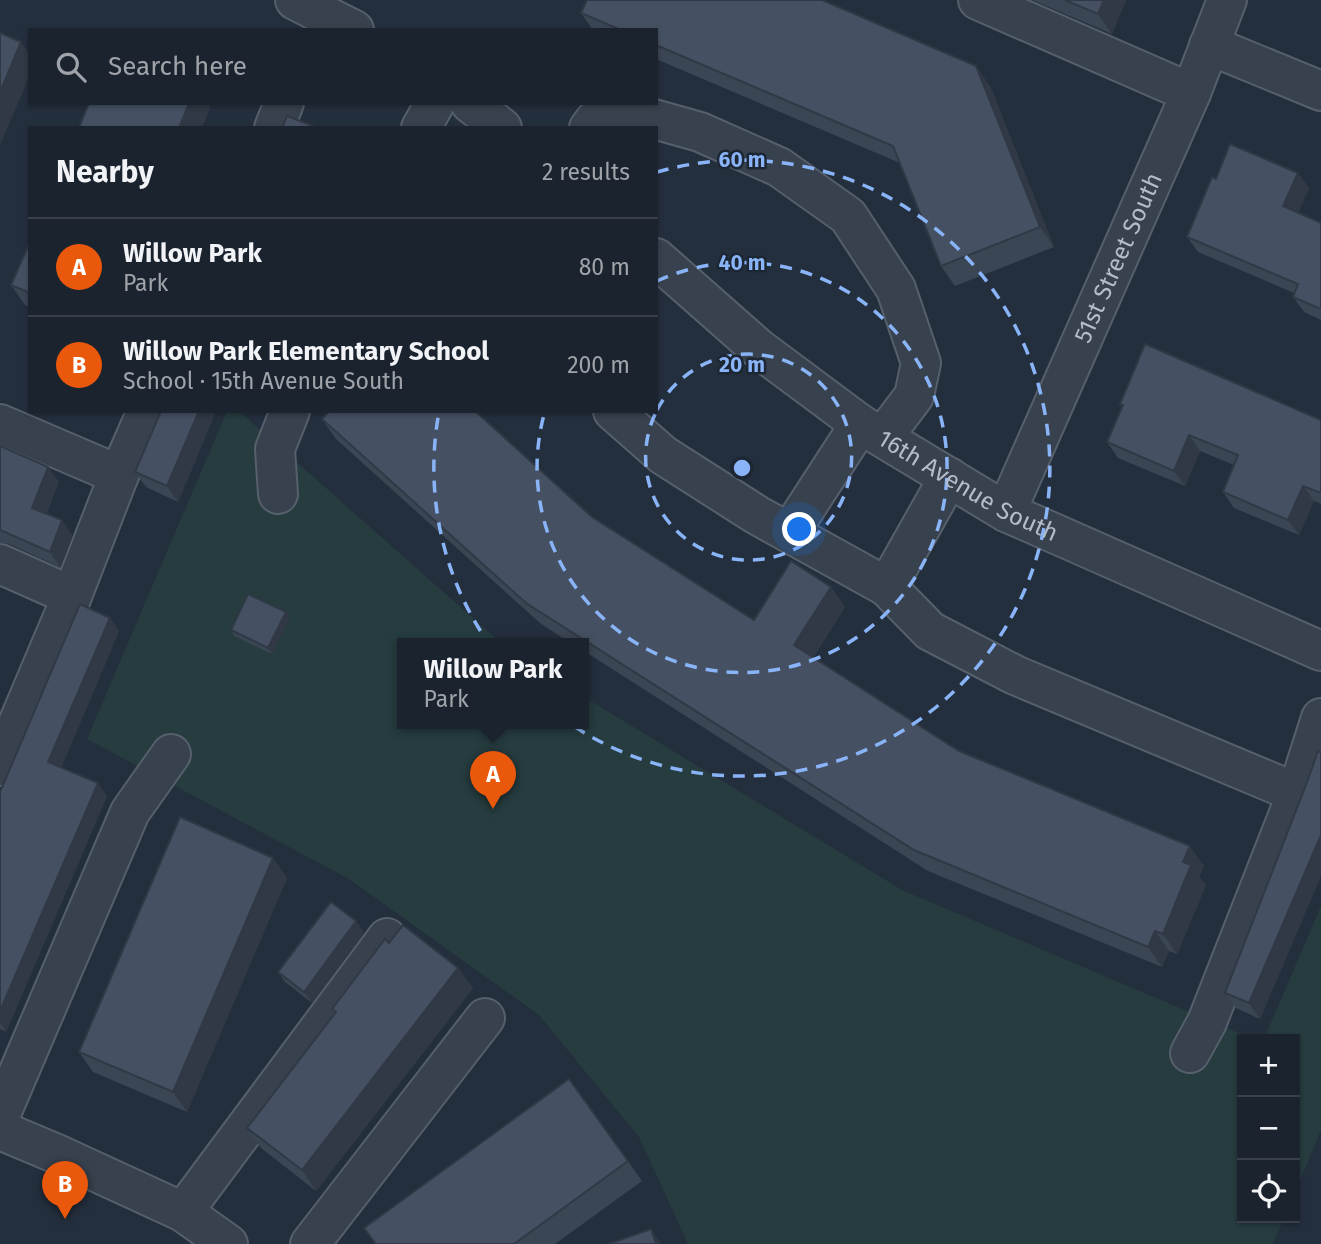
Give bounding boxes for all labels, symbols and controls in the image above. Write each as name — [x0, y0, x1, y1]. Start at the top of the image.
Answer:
search box — [28, 28, 658, 105]
icon: search — [52, 48, 90, 86]
text: Search here — [108, 51, 247, 82]
text: 60 m — [719, 147, 765, 173]
text: Nearby — [56, 154, 154, 190]
text: 2 results — [542, 158, 630, 186]
street label: 51st Street South — [1069, 168, 1168, 347]
text: Willow Park — [123, 238, 262, 269]
text: 40 m — [719, 250, 765, 276]
text: A — [72, 253, 86, 281]
text: 80 m — [579, 253, 630, 281]
text: Park — [123, 269, 168, 297]
text: Willow Park Elementary School — [123, 336, 489, 367]
text: B — [72, 351, 86, 379]
text: 200 m — [567, 351, 630, 379]
text: 20 m — [719, 352, 765, 378]
text: School · 15th Avenue South — [123, 367, 404, 395]
street label: 16th Avenue South — [873, 424, 1062, 547]
centre of rings — [730, 456, 754, 480]
your location — [782, 512, 816, 546]
popup — [397, 638, 589, 729]
text: Willow Park — [424, 654, 562, 685]
text: Park — [424, 685, 469, 713]
pin: A — [470, 751, 516, 809]
map controls — [1237, 1034, 1300, 1223]
button: + — [1237, 1034, 1300, 1097]
button: − — [1237, 1097, 1300, 1160]
button: locate — [1237, 1160, 1300, 1223]
pin: B — [42, 1161, 88, 1219]

